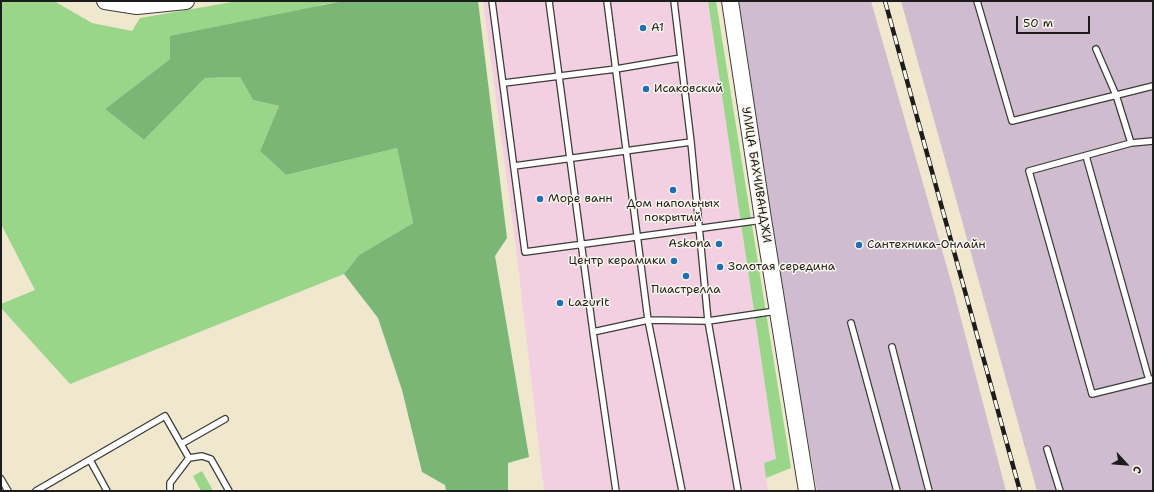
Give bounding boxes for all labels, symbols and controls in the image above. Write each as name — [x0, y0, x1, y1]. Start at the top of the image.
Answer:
scale bar — [1018, 8, 1092, 34]
text: 50 m — [1023, 15, 1053, 31]
place label: A1 — [651, 21, 664, 35]
marker: A1 — [638, 23, 648, 33]
place label: Исаковский — [654, 82, 723, 96]
marker: Исаковский — [641, 84, 651, 94]
street label: УЛИЦА БАХЧИВАНДЖИ — [738, 106, 774, 244]
marker: Дом напольных покрытий — [668, 185, 678, 195]
place label: Море ванн — [548, 192, 613, 206]
marker: Море ванн — [535, 194, 545, 204]
place label: Дом напольных покрытий — [627, 197, 719, 225]
place label: Askona — [668, 237, 711, 251]
place label: Сантехника-Онлайн — [867, 238, 986, 252]
marker: Askona — [714, 239, 724, 249]
marker: Сантехника-Онлайн — [854, 240, 864, 250]
place label: Центр керамики — [568, 254, 666, 268]
marker: Центр керамики — [669, 256, 679, 266]
place label: Золотая середина — [728, 260, 835, 274]
marker: Золотая середина — [715, 262, 725, 272]
marker: Пиастрелла — [681, 271, 691, 281]
place label: Пиастрелла — [651, 283, 721, 297]
place label: Lazurit — [568, 296, 609, 310]
marker: Lazurit — [555, 298, 565, 308]
north arrow — [1106, 444, 1146, 484]
text: С — [1129, 463, 1145, 476]

